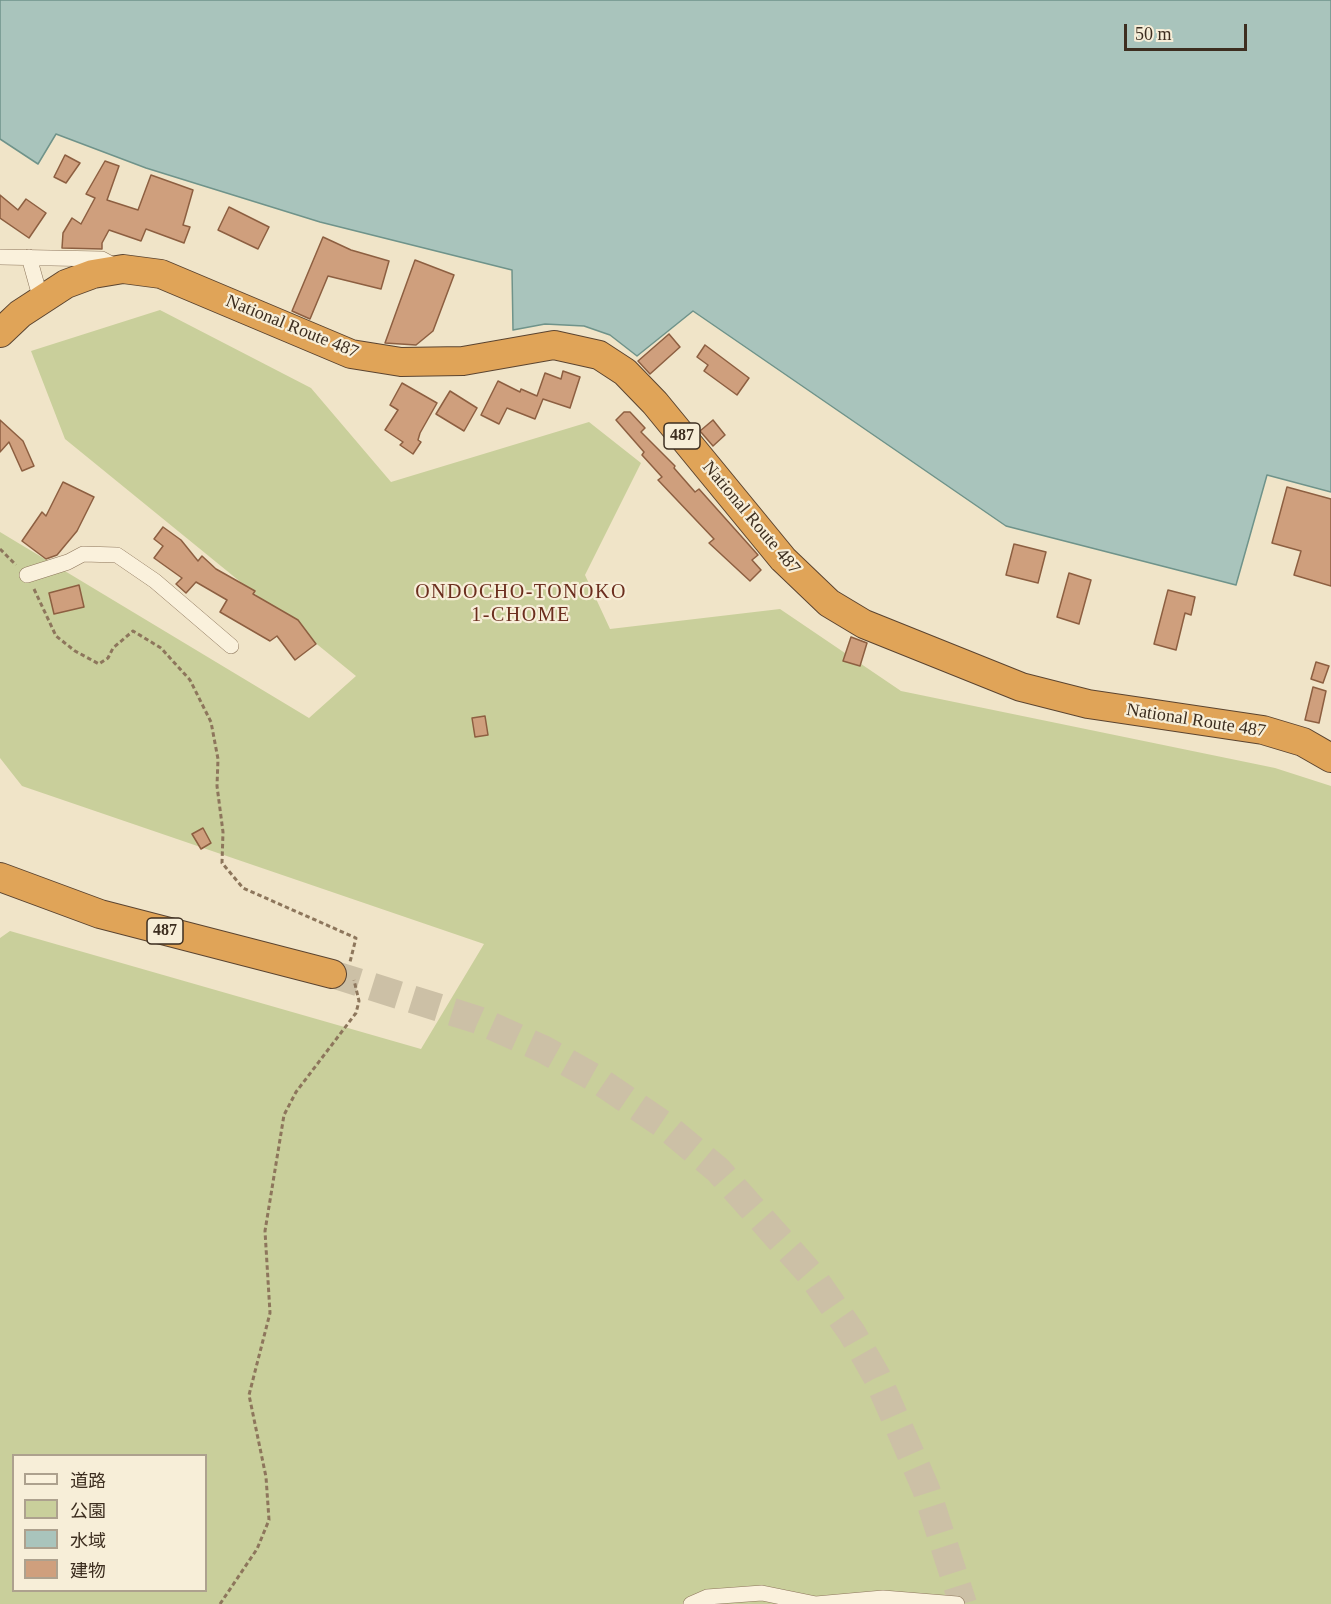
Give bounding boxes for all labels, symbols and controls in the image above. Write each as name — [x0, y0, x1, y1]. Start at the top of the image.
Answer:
scale bar — [1127, 12, 1250, 50]
text: 50 m — [1135, 24, 1172, 44]
street label: National Route 487 — [223, 291, 361, 363]
road number: 487 — [664, 423, 700, 449]
street label: National Route 487 — [697, 457, 805, 579]
district label: ONDOCHO-TONOKO 1-CHOME — [415, 581, 627, 628]
street label: National Route 487 — [1125, 699, 1267, 743]
road number: 487 — [147, 918, 183, 944]
legend — [12, 1454, 207, 1592]
text: 道路 — [70, 1471, 106, 1491]
text: 公園 — [70, 1501, 106, 1521]
text: 水域 — [70, 1531, 106, 1551]
text: 建物 — [70, 1561, 106, 1581]

